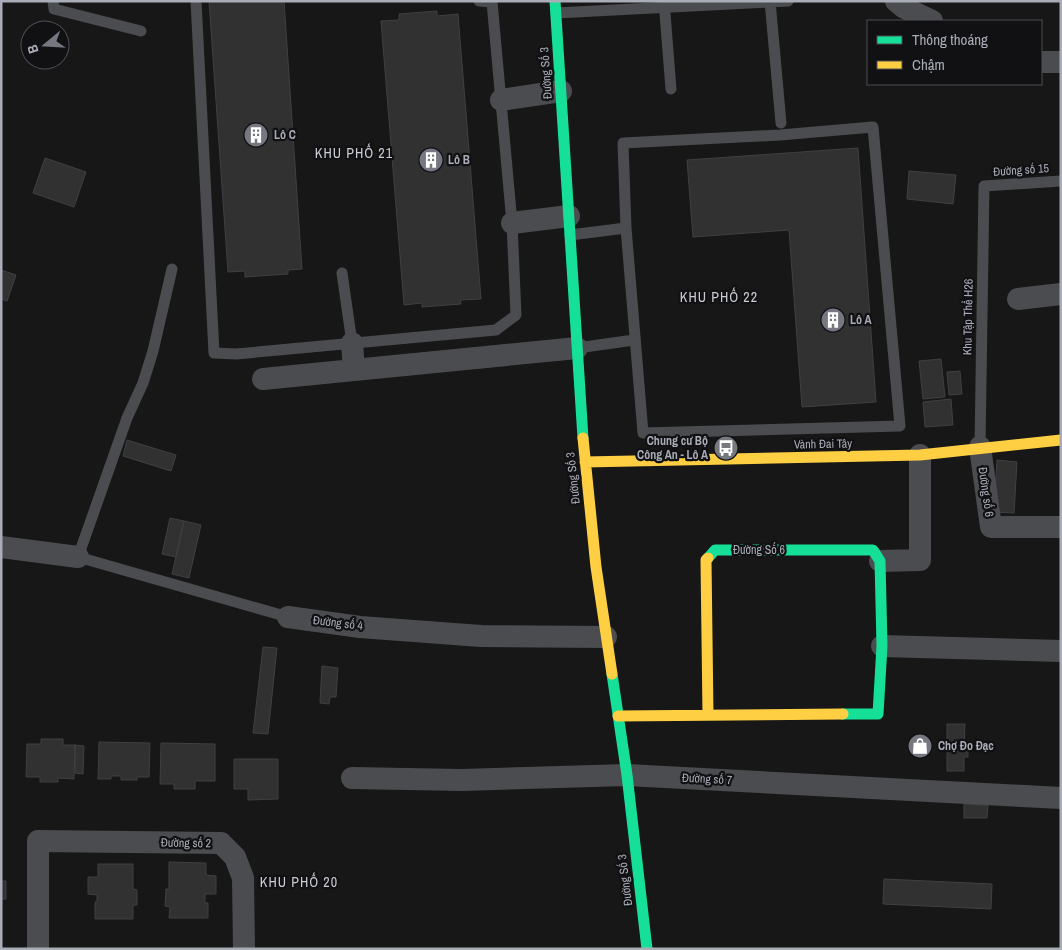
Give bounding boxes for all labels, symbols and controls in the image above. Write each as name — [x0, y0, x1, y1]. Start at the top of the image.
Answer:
north arrow — [20, 20, 70, 70]
legend — [867, 20, 1042, 85]
text: Thông thoáng — [912, 29, 988, 50]
text: B — [23, 42, 42, 56]
street label: Đường Số 3 — [536, 47, 556, 99]
text: Chậm — [912, 54, 945, 75]
building icon: Lô C — [243, 122, 269, 148]
place label: Lô C — [274, 127, 296, 143]
district label: KHU PHỐ 21 — [315, 143, 393, 162]
building icon: Lô B — [418, 147, 444, 173]
place label: Lô B — [448, 152, 470, 168]
street label: Đường số 15 — [993, 160, 1050, 180]
street label: Khu Tập Thể H26 — [959, 279, 977, 355]
district label: KHU PHỐ 22 — [680, 287, 758, 306]
building icon: Lô A — [820, 307, 846, 333]
place label: Lô A — [850, 312, 872, 328]
place label: Chung cư Bộ Công An - Lô A — [637, 433, 709, 463]
bus stop icon: Chung cư Bộ Công An - Lô A — [713, 435, 739, 461]
street label: Vành Đai Tây — [794, 435, 852, 453]
street label: Đường Số 3 — [562, 451, 584, 505]
street label: Đường số 6 — [975, 466, 997, 518]
street label: Đường Số 6 — [733, 542, 785, 558]
street label: Đường số 4 — [312, 612, 364, 634]
shop icon: Chợ Đo Đạc — [907, 733, 933, 759]
place label: Chợ Đo Đạc — [938, 738, 994, 754]
street label: Đường số 7 — [681, 770, 733, 788]
street label: Đường số 2 — [161, 835, 211, 851]
street label: Đường Số 3 — [614, 853, 636, 907]
district label: KHU PHỐ 20 — [260, 872, 338, 891]

